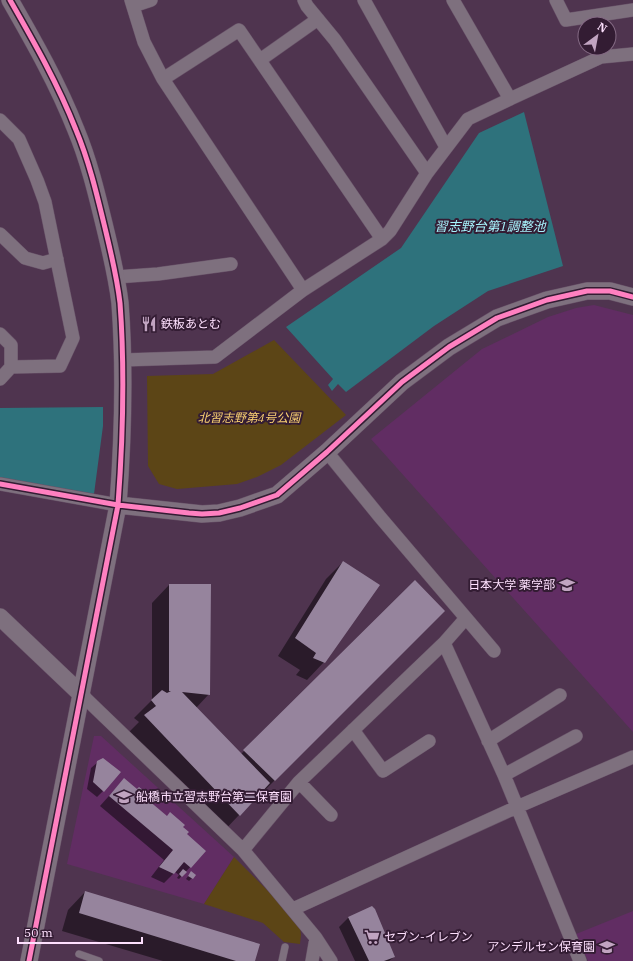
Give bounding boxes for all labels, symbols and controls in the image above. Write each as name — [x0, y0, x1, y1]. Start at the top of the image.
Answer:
north arrow — [577, 16, 617, 56]
text: N — [595, 19, 610, 36]
water label: 習志野台第1調整池 — [434, 218, 548, 235]
restaurant icon: 鉄板あとむ — [140, 315, 158, 333]
place label: 鉄板あとむ — [161, 316, 221, 331]
park label: 北習志野第4号公園 — [198, 410, 302, 425]
school or university icon: 日本大学 薬学部 — [558, 576, 576, 594]
place label: 日本大学 薬学部 — [468, 577, 555, 592]
school or university icon: 船橋市立習志野台第二保育園 — [115, 788, 133, 806]
place label: 船橋市立習志野台第二保育園 — [136, 789, 292, 804]
scale bar — [18, 919, 142, 945]
text: 50 m — [24, 925, 53, 940]
supermarket icon: セブン-イレブン — [363, 928, 381, 946]
place label: セブン-イレブン — [384, 929, 473, 944]
school or university icon: アンデルセン保育園 — [598, 938, 616, 956]
place label: アンデルセン保育園 — [487, 939, 595, 954]

